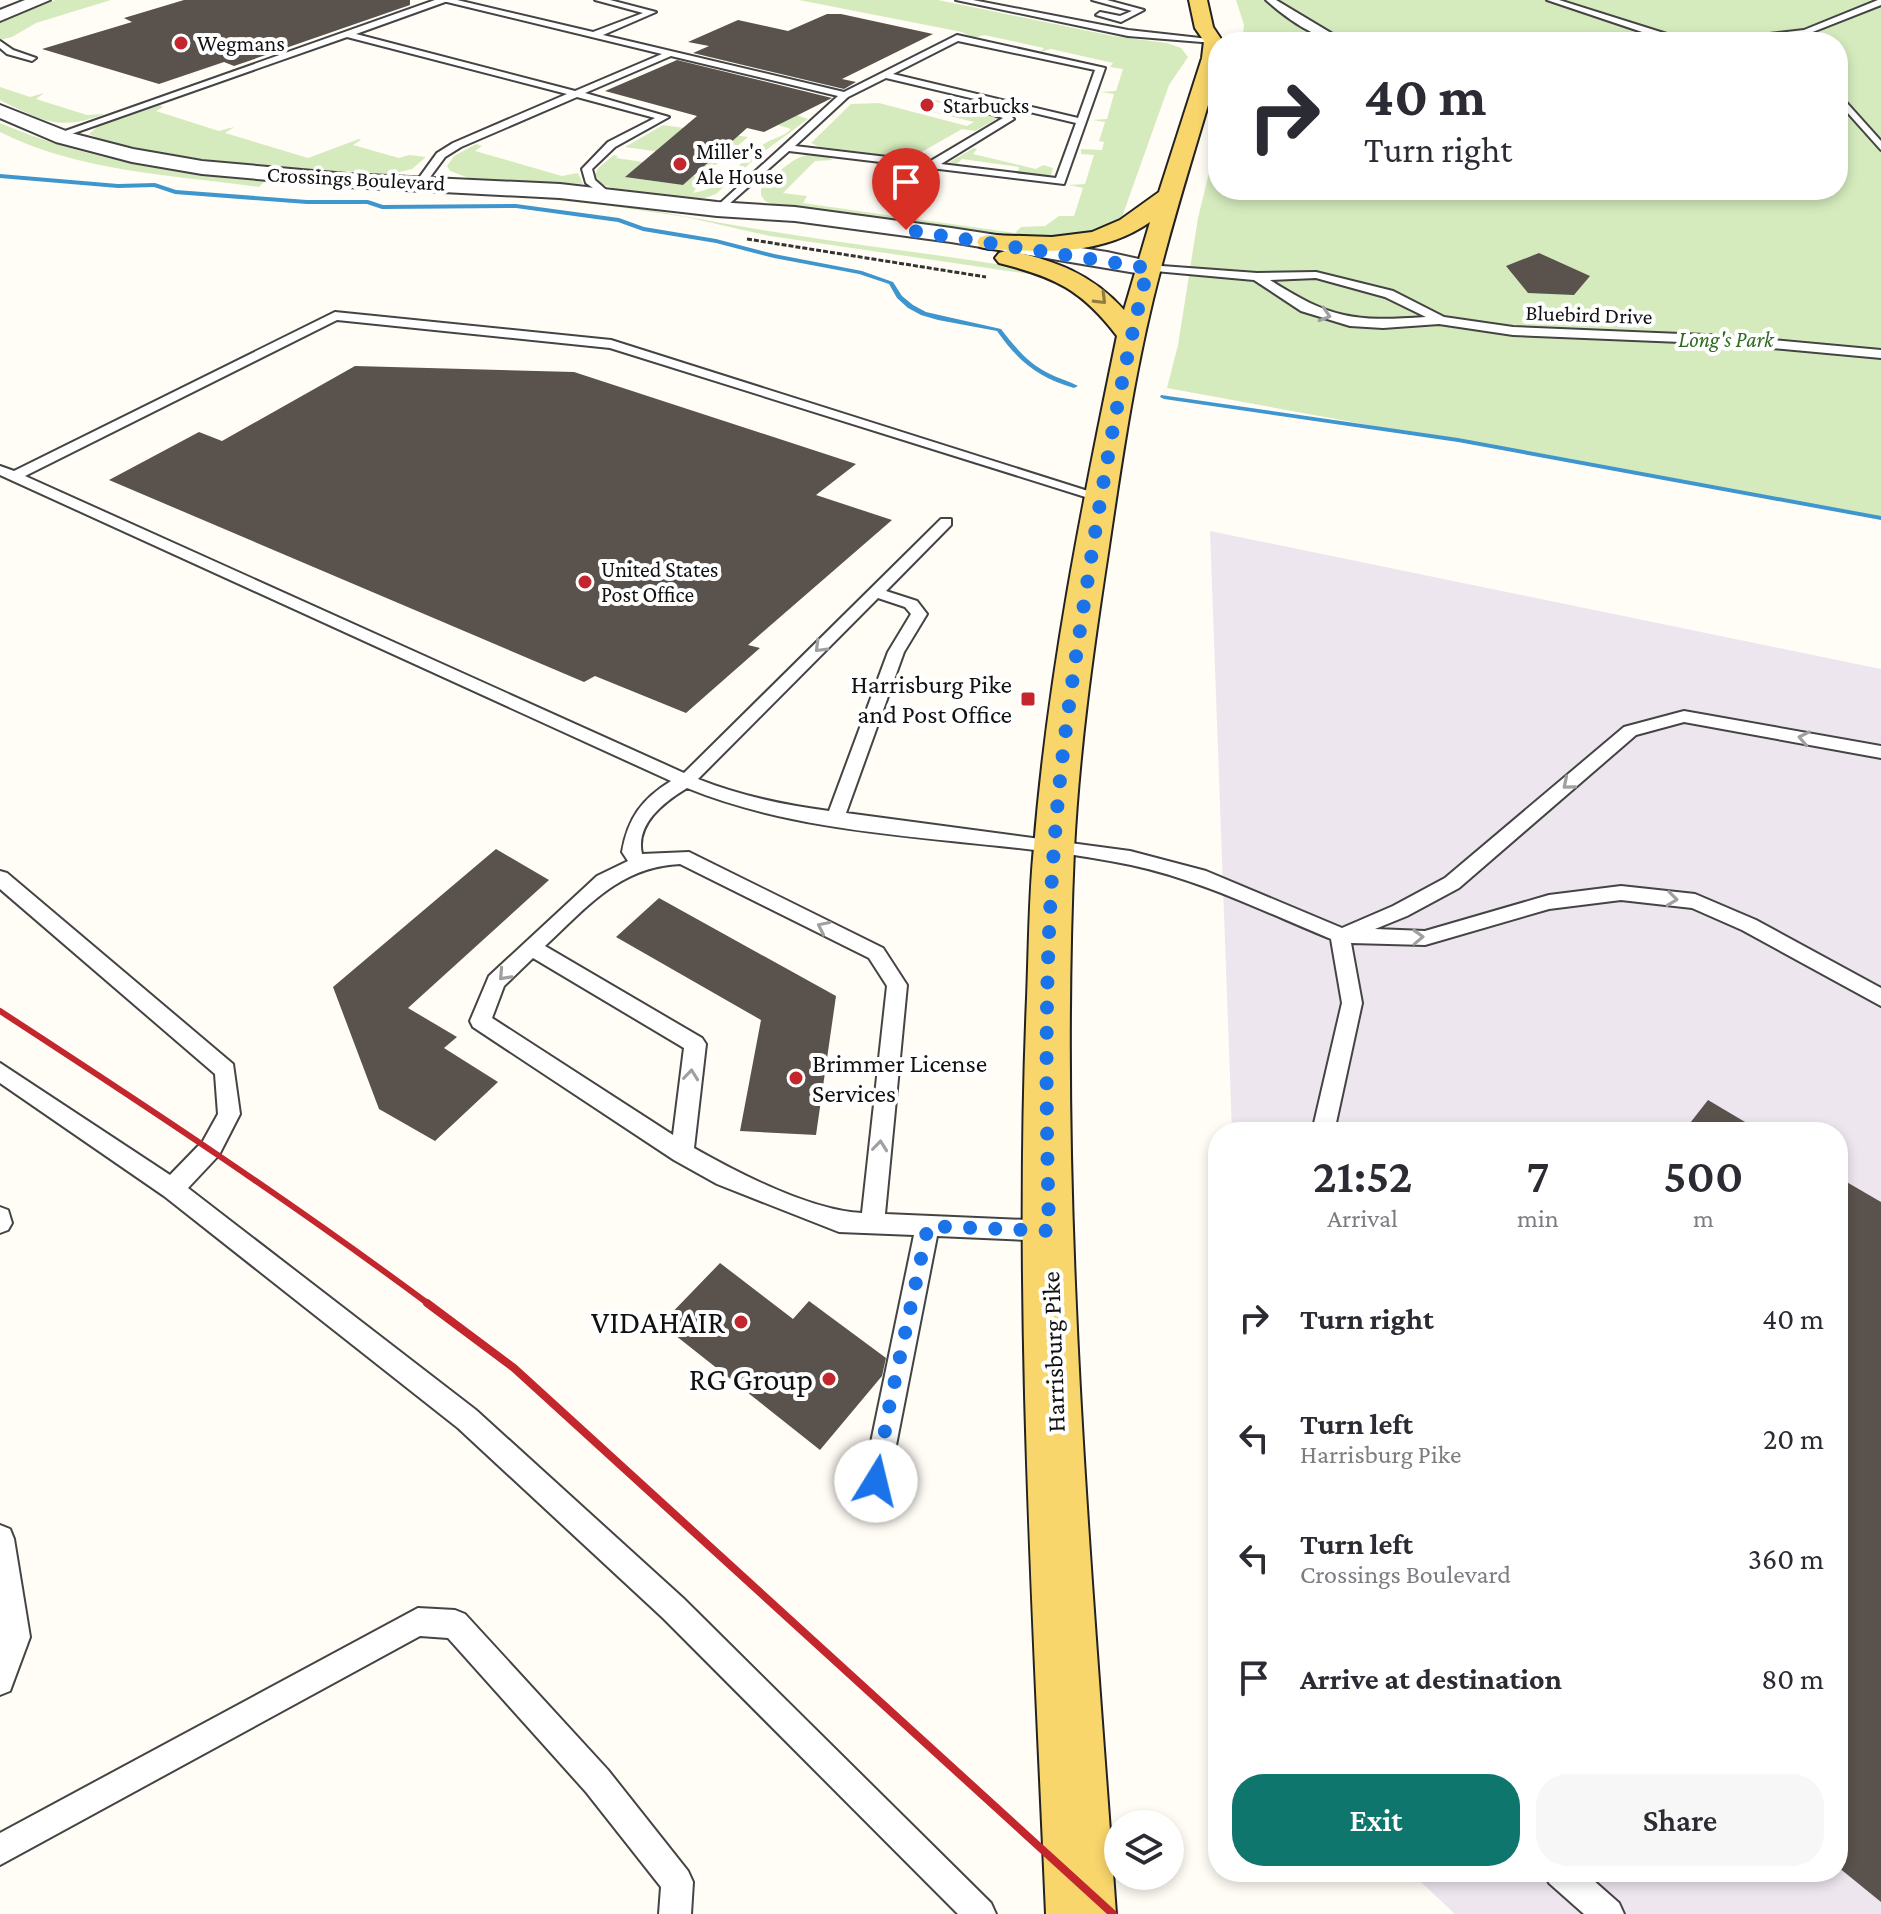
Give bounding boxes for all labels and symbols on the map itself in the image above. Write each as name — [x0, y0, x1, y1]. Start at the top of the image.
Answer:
place label: Wegmans — [197, 31, 285, 56]
marker: Wegmans — [172, 34, 190, 52]
place label: Starbucks — [943, 93, 1029, 118]
marker: Starbucks — [918, 96, 936, 114]
place label: Miller's Ale House — [696, 139, 783, 189]
pin — [872, 148, 940, 230]
marker: Miller's Ale House — [671, 155, 689, 173]
street label: Crossings Boulevard — [266, 161, 446, 196]
one-way arrow — [1091, 290, 1106, 304]
street label: Bluebird Drive — [1525, 300, 1653, 329]
one-way arrow — [1317, 306, 1331, 322]
park label: Long's Park — [1678, 327, 1775, 352]
place label: United States Post Office — [601, 557, 718, 607]
marker: United States Post Office — [576, 573, 594, 591]
one-way arrow — [815, 638, 829, 652]
place label: Harrisburg Pike and Post Office — [851, 670, 1012, 729]
marker: Harrisburg Pike and Post Office — [1019, 690, 1037, 708]
one-way arrow — [1798, 731, 1811, 748]
one-way arrow — [1563, 774, 1578, 789]
one-way arrow — [1666, 890, 1679, 907]
one-way arrow — [816, 921, 831, 936]
one-way arrow — [1412, 928, 1424, 945]
one-way arrow — [498, 966, 513, 980]
place label: Brimmer License Services — [812, 1049, 987, 1108]
one-way arrow — [683, 1068, 700, 1081]
marker: Brimmer License Services — [787, 1069, 805, 1087]
one-way arrow — [872, 1139, 889, 1152]
street label: Harrisburg Pike — [1036, 1271, 1071, 1433]
place label: VIDAHAIR — [591, 1304, 725, 1340]
marker: VIDAHAIR — [732, 1313, 750, 1331]
place label: RG Group — [689, 1361, 813, 1397]
marker: RG Group — [820, 1370, 838, 1388]
position arrow — [834, 1439, 918, 1523]

